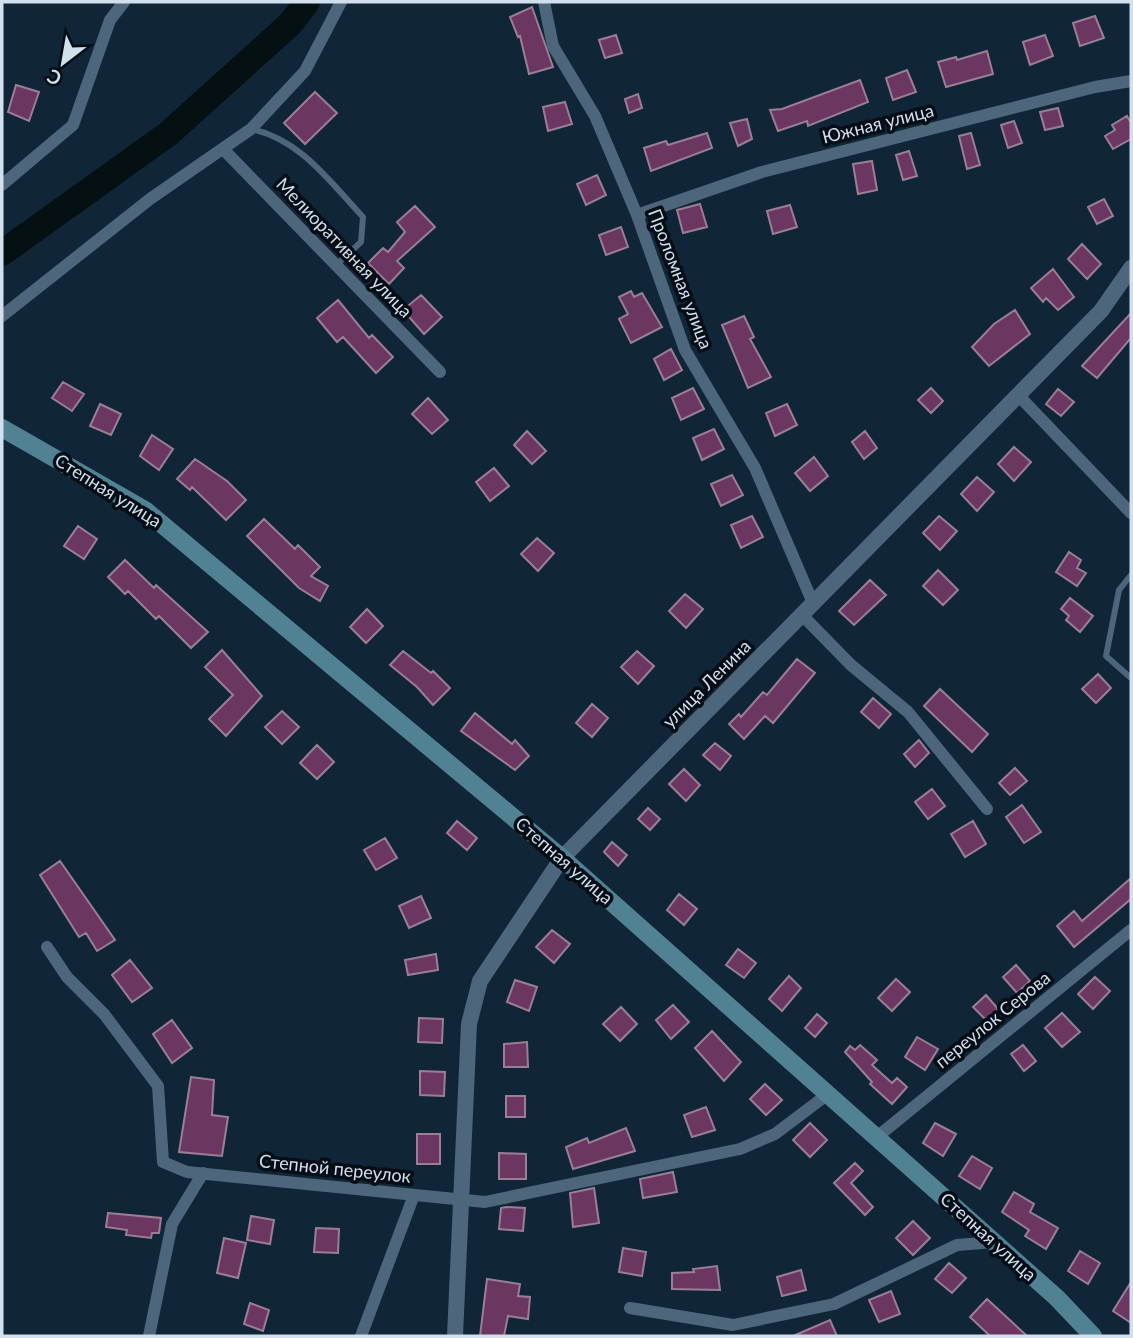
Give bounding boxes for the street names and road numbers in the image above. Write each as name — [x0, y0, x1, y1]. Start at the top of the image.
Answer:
street label: Южная улица — [820, 99, 936, 148]
street label: Мелиоративная улица — [272, 173, 417, 322]
street label: Проломная улица — [644, 205, 718, 352]
street label: Степная улица — [51, 449, 166, 532]
street label: улица Ленина — [658, 635, 755, 732]
street label: Степная улица — [511, 812, 618, 908]
street label: переулок Серова — [930, 966, 1054, 1072]
street label: Степной переулок — [258, 1149, 413, 1187]
street label: Степная улица — [936, 1187, 1041, 1285]

